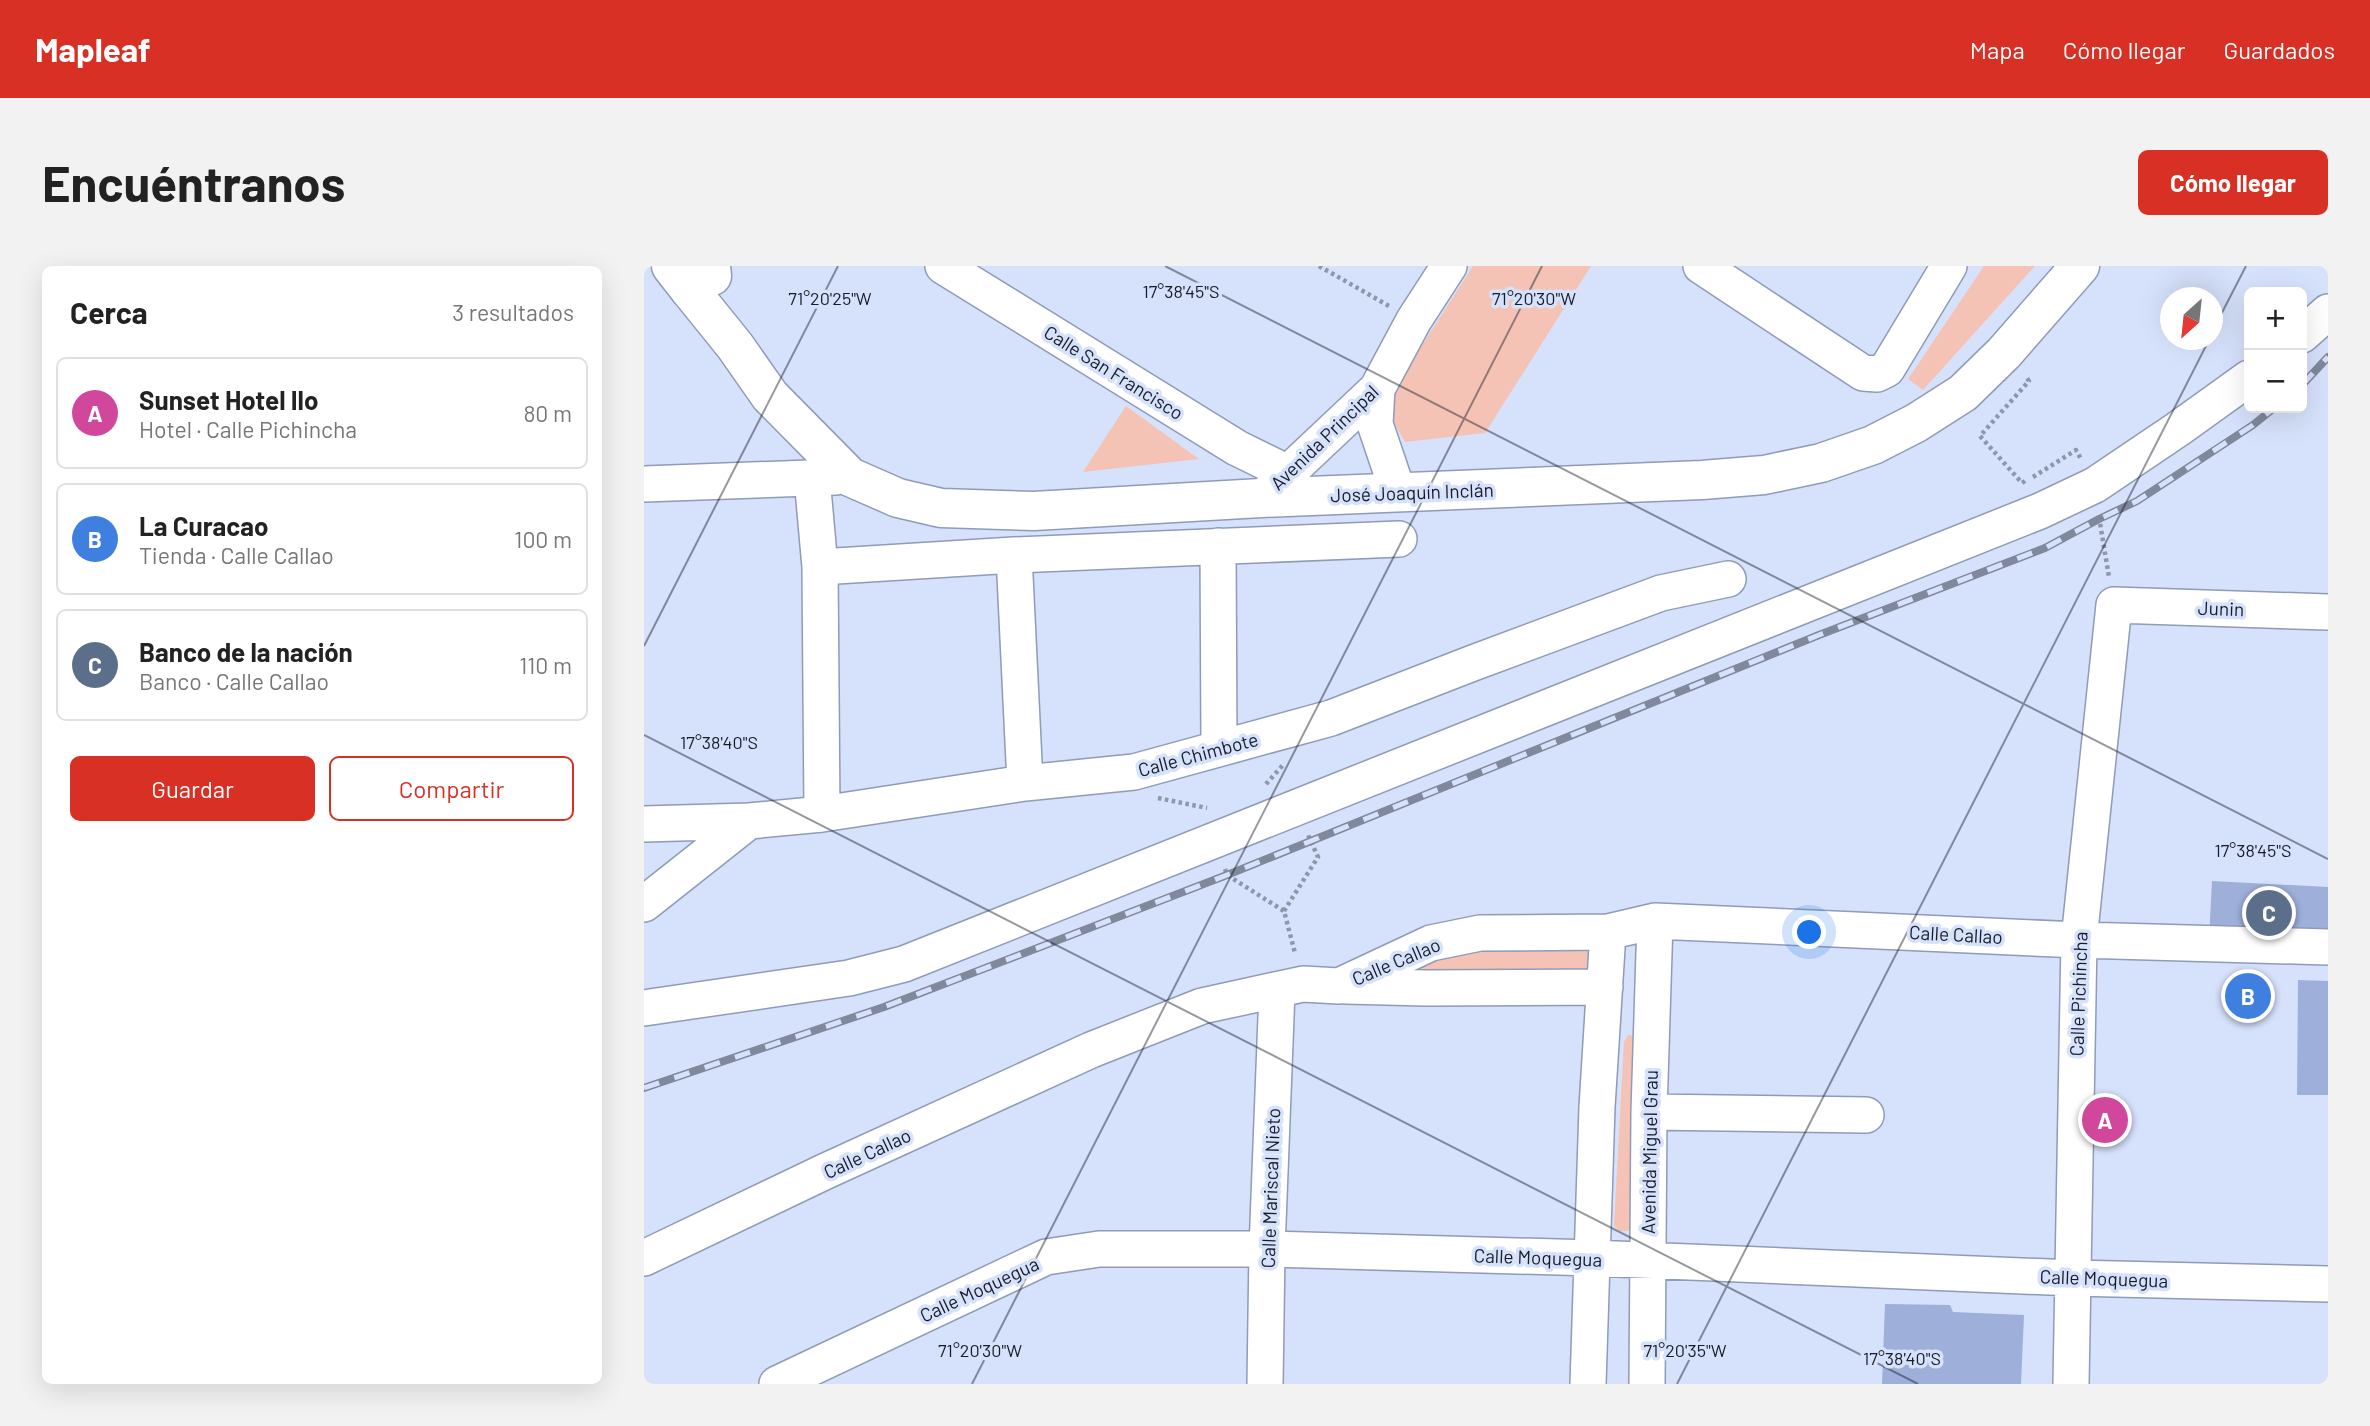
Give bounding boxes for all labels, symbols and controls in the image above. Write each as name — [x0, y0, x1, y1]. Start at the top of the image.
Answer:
text: Mapleaf — [35, 29, 151, 69]
text: Mapa — [1970, 35, 2025, 64]
text: Cómo llegar — [2063, 35, 2185, 64]
text: Guardados — [2223, 35, 2335, 64]
button: Cómo llegar — [2138, 150, 2328, 215]
text: Encuéntranos — [42, 153, 345, 212]
text: 17°38'45"S — [1143, 280, 1219, 302]
text: 71°20'25"W — [788, 287, 872, 309]
text: 71°20'30"W — [1492, 287, 1576, 309]
north arrow — [2160, 287, 2223, 350]
map controls — [2244, 287, 2307, 413]
button: + — [2244, 287, 2307, 350]
text: Cerca — [70, 294, 148, 330]
text: 3 resultados — [452, 298, 574, 326]
street label: Calle San Francisco — [1040, 320, 1188, 424]
button: − — [2244, 350, 2307, 413]
street label: Avenida Principal — [1265, 380, 1383, 494]
text: Sunset Hotel Ilo — [139, 384, 318, 415]
text: A — [87, 399, 103, 427]
text: 80 m — [523, 399, 572, 427]
text: Hotel · Calle Pichincha — [139, 415, 357, 443]
street label: José Joaquín Inclán — [1330, 478, 1494, 506]
text: La Curacao — [139, 510, 268, 541]
text: B — [88, 525, 102, 553]
text: 100 m — [514, 525, 572, 553]
text: Tienda · Calle Callao — [139, 541, 334, 569]
street label: Junin — [2197, 596, 2245, 620]
text: Banco de la nación — [139, 636, 353, 667]
text: C — [88, 651, 102, 679]
text: 110 m — [519, 651, 572, 679]
text: Banco · Calle Callao — [139, 667, 329, 695]
street label: Calle Chimbote — [1135, 727, 1261, 781]
text: 17°38'40"S — [680, 731, 758, 753]
button: Guardar — [70, 756, 315, 821]
button: Compartir — [329, 756, 574, 821]
text: 17°38'45"S — [2215, 839, 2291, 861]
pin: C — [2246, 887, 2292, 939]
your location — [1792, 915, 1826, 949]
street label: Calle Callao — [1909, 920, 2003, 948]
street label: Calle Pichincha — [2064, 931, 2092, 1057]
street label: Calle Callao — [1348, 932, 1444, 990]
pin: B — [2225, 970, 2271, 1022]
street label: Avenida Miguel Grau — [1636, 1070, 1662, 1234]
pin: A — [2082, 1094, 2128, 1146]
street label: Calle Mariscal Nieto — [1256, 1107, 1284, 1269]
street label: Calle Callao — [820, 1123, 914, 1183]
street label: Calle Moquegua — [1473, 1243, 1603, 1271]
street label: Calle Moquegua — [916, 1251, 1042, 1327]
street label: Calle Moquegua — [2039, 1264, 2169, 1292]
text: 71°20'30"W — [938, 1339, 1022, 1361]
text: 71°20'35"W — [1644, 1339, 1727, 1361]
text: 17°38'40"S — [1863, 1347, 1941, 1369]

